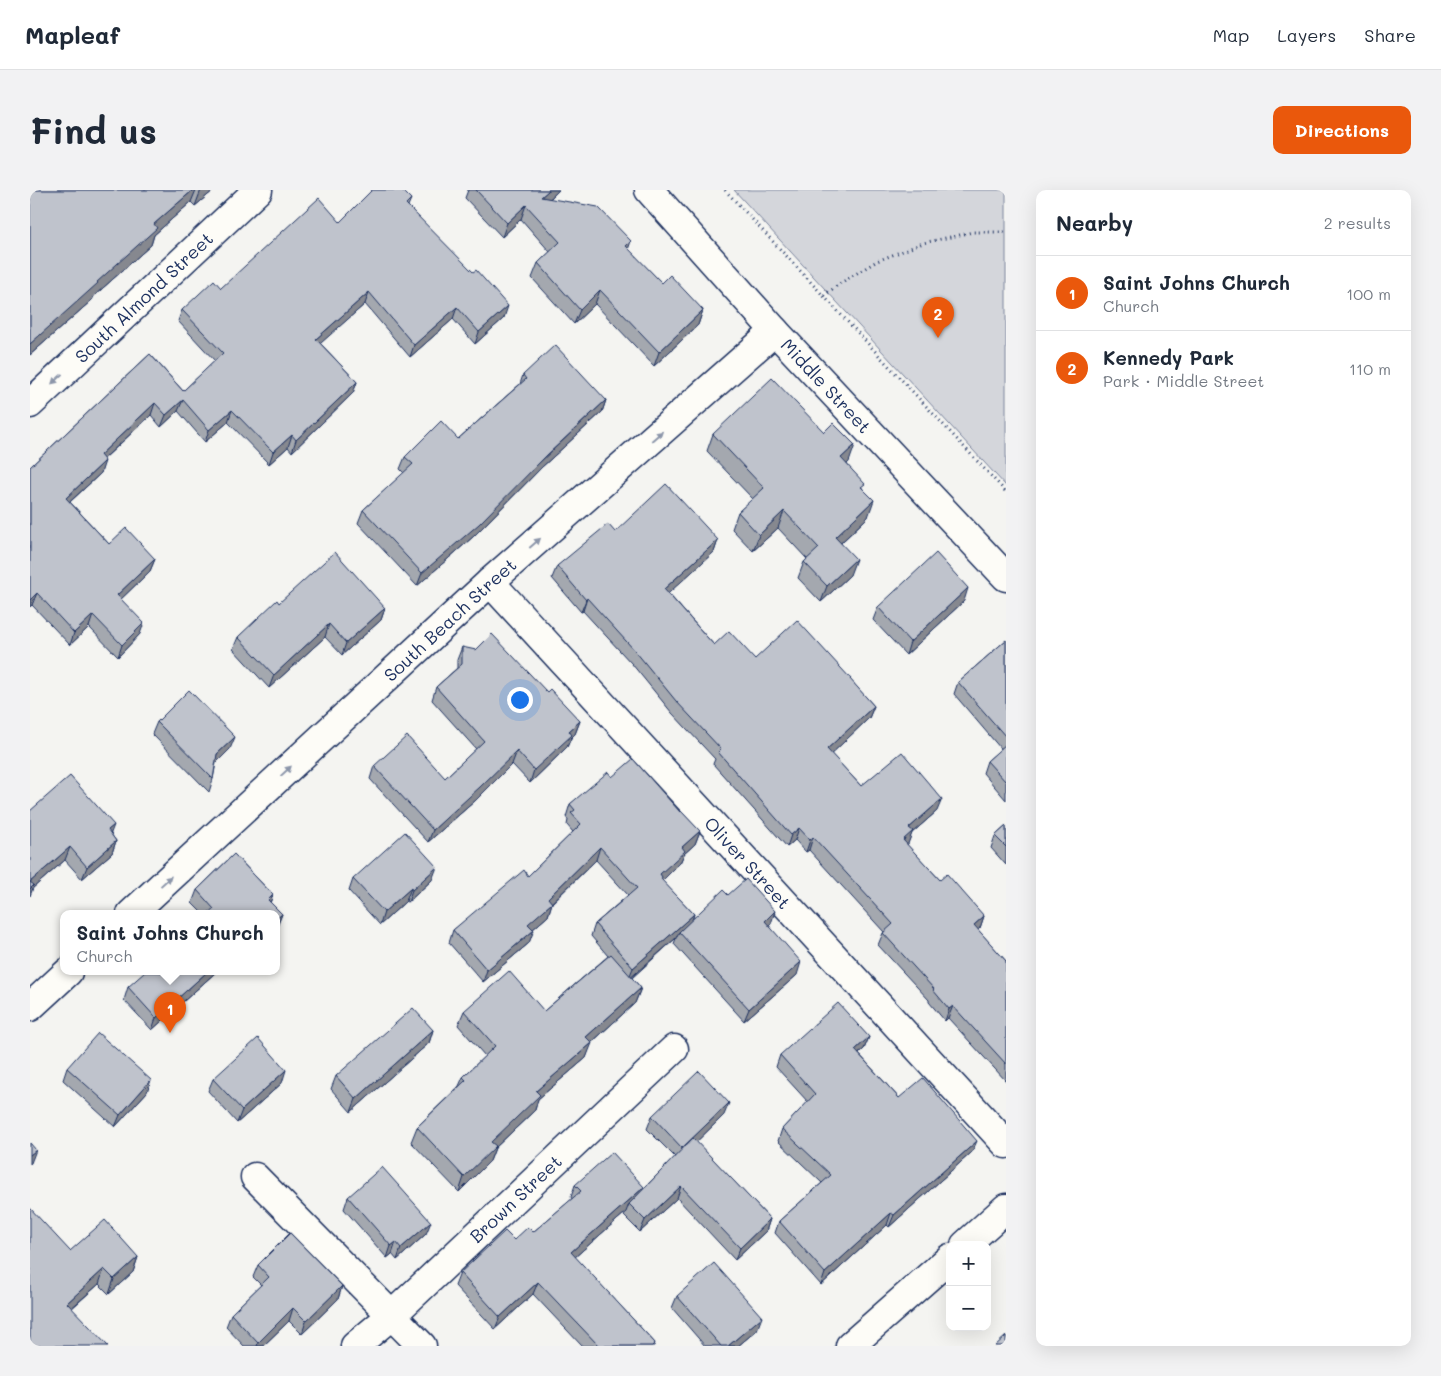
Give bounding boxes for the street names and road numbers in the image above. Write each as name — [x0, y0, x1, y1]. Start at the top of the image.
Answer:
street label: South Almond Street — [70, 227, 218, 368]
street label: Middle Street — [776, 333, 877, 438]
street label: South Beach Street — [378, 553, 521, 687]
street label: Oliver Street — [699, 811, 796, 914]
street label: Brown Street — [464, 1149, 567, 1248]

